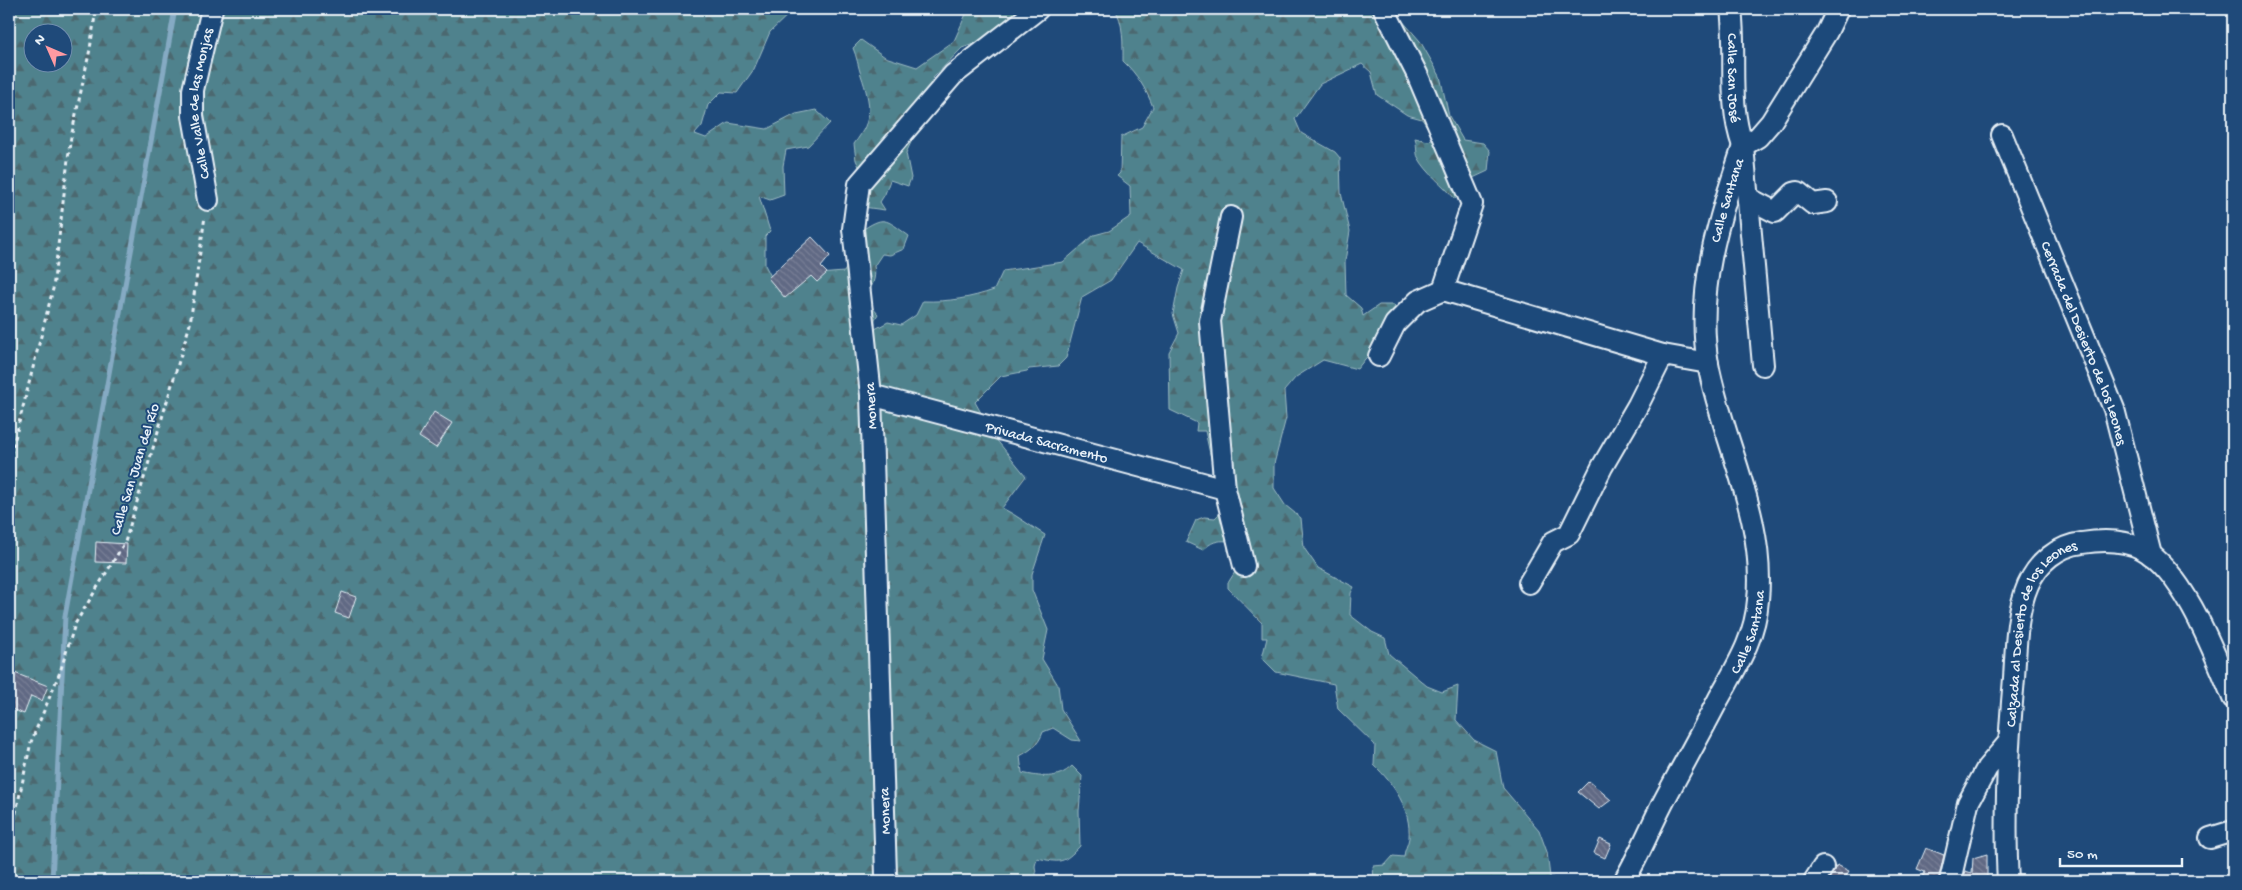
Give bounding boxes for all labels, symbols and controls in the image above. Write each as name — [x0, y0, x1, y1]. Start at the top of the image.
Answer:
north arrow — [22, 22, 72, 72]
street label: Calle Valle de las Monjas — [186, 26, 218, 180]
text: N — [31, 31, 50, 50]
street label: Calle San José — [1722, 33, 1744, 124]
street label: Calle Santana — [1708, 156, 1750, 244]
street label: Cerrada del Desierto de los Leones — [2035, 239, 2130, 448]
street label: Monera — [862, 381, 882, 430]
street label: Calle San Juan del Río — [107, 401, 165, 538]
street label: Privada Sacramento — [982, 419, 1110, 469]
street label: Calzada al Desierto de los Leones — [2003, 537, 2080, 728]
street label: Calle Santana — [1727, 589, 1770, 678]
street label: Monera — [876, 787, 896, 835]
scale bar — [2060, 835, 2182, 867]
text: 50 m — [2067, 846, 2098, 864]

